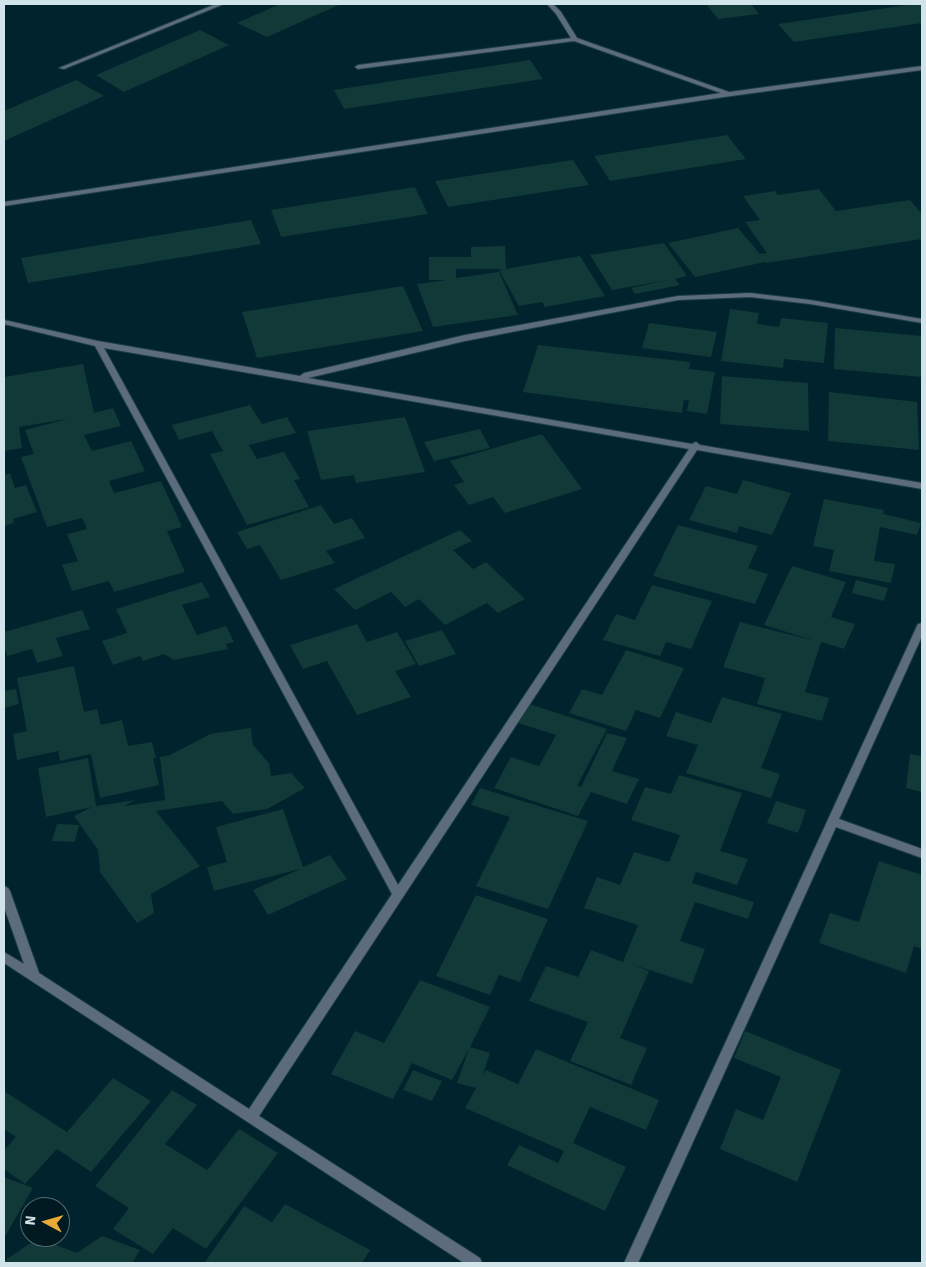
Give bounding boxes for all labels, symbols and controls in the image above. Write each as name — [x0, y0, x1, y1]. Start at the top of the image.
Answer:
north arrow — [20, 1197, 70, 1247]
text: N — [22, 1215, 40, 1226]

